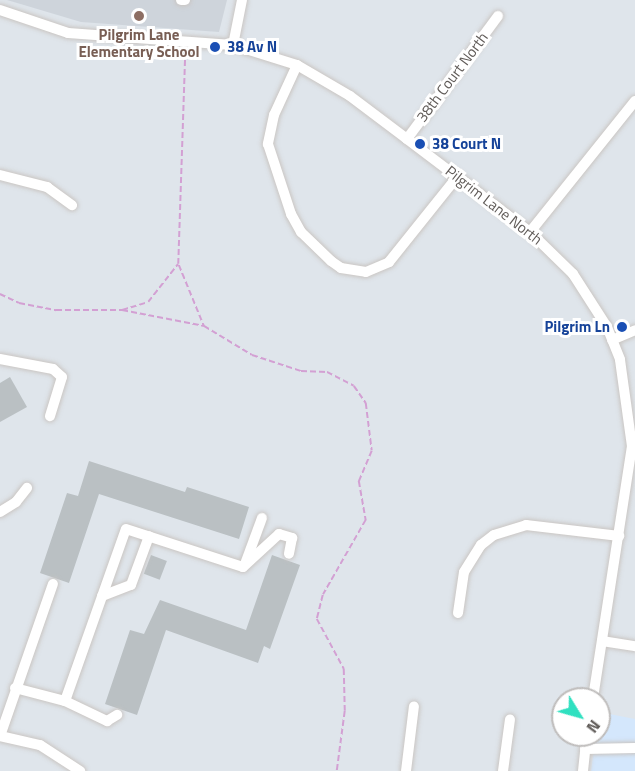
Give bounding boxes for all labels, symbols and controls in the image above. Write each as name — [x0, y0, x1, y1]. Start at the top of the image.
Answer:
marker: Pilgrim Lane Elementary School — [132, 9, 146, 23]
place label: Pilgrim Lane Elementary School — [78, 25, 200, 60]
street label: 38th Court North — [412, 29, 492, 125]
place label: 38 Av N — [227, 38, 277, 56]
marker: 38 Av N — [208, 40, 222, 54]
place label: 38 Court N — [432, 135, 501, 153]
marker: 38 Court N — [413, 137, 427, 151]
street label: Pilgrim Lane North — [442, 162, 546, 248]
place label: Pilgrim Ln — [545, 318, 610, 336]
marker: Pilgrim Ln — [615, 320, 629, 334]
north arrow — [551, 687, 611, 747]
text: N — [581, 715, 607, 738]

